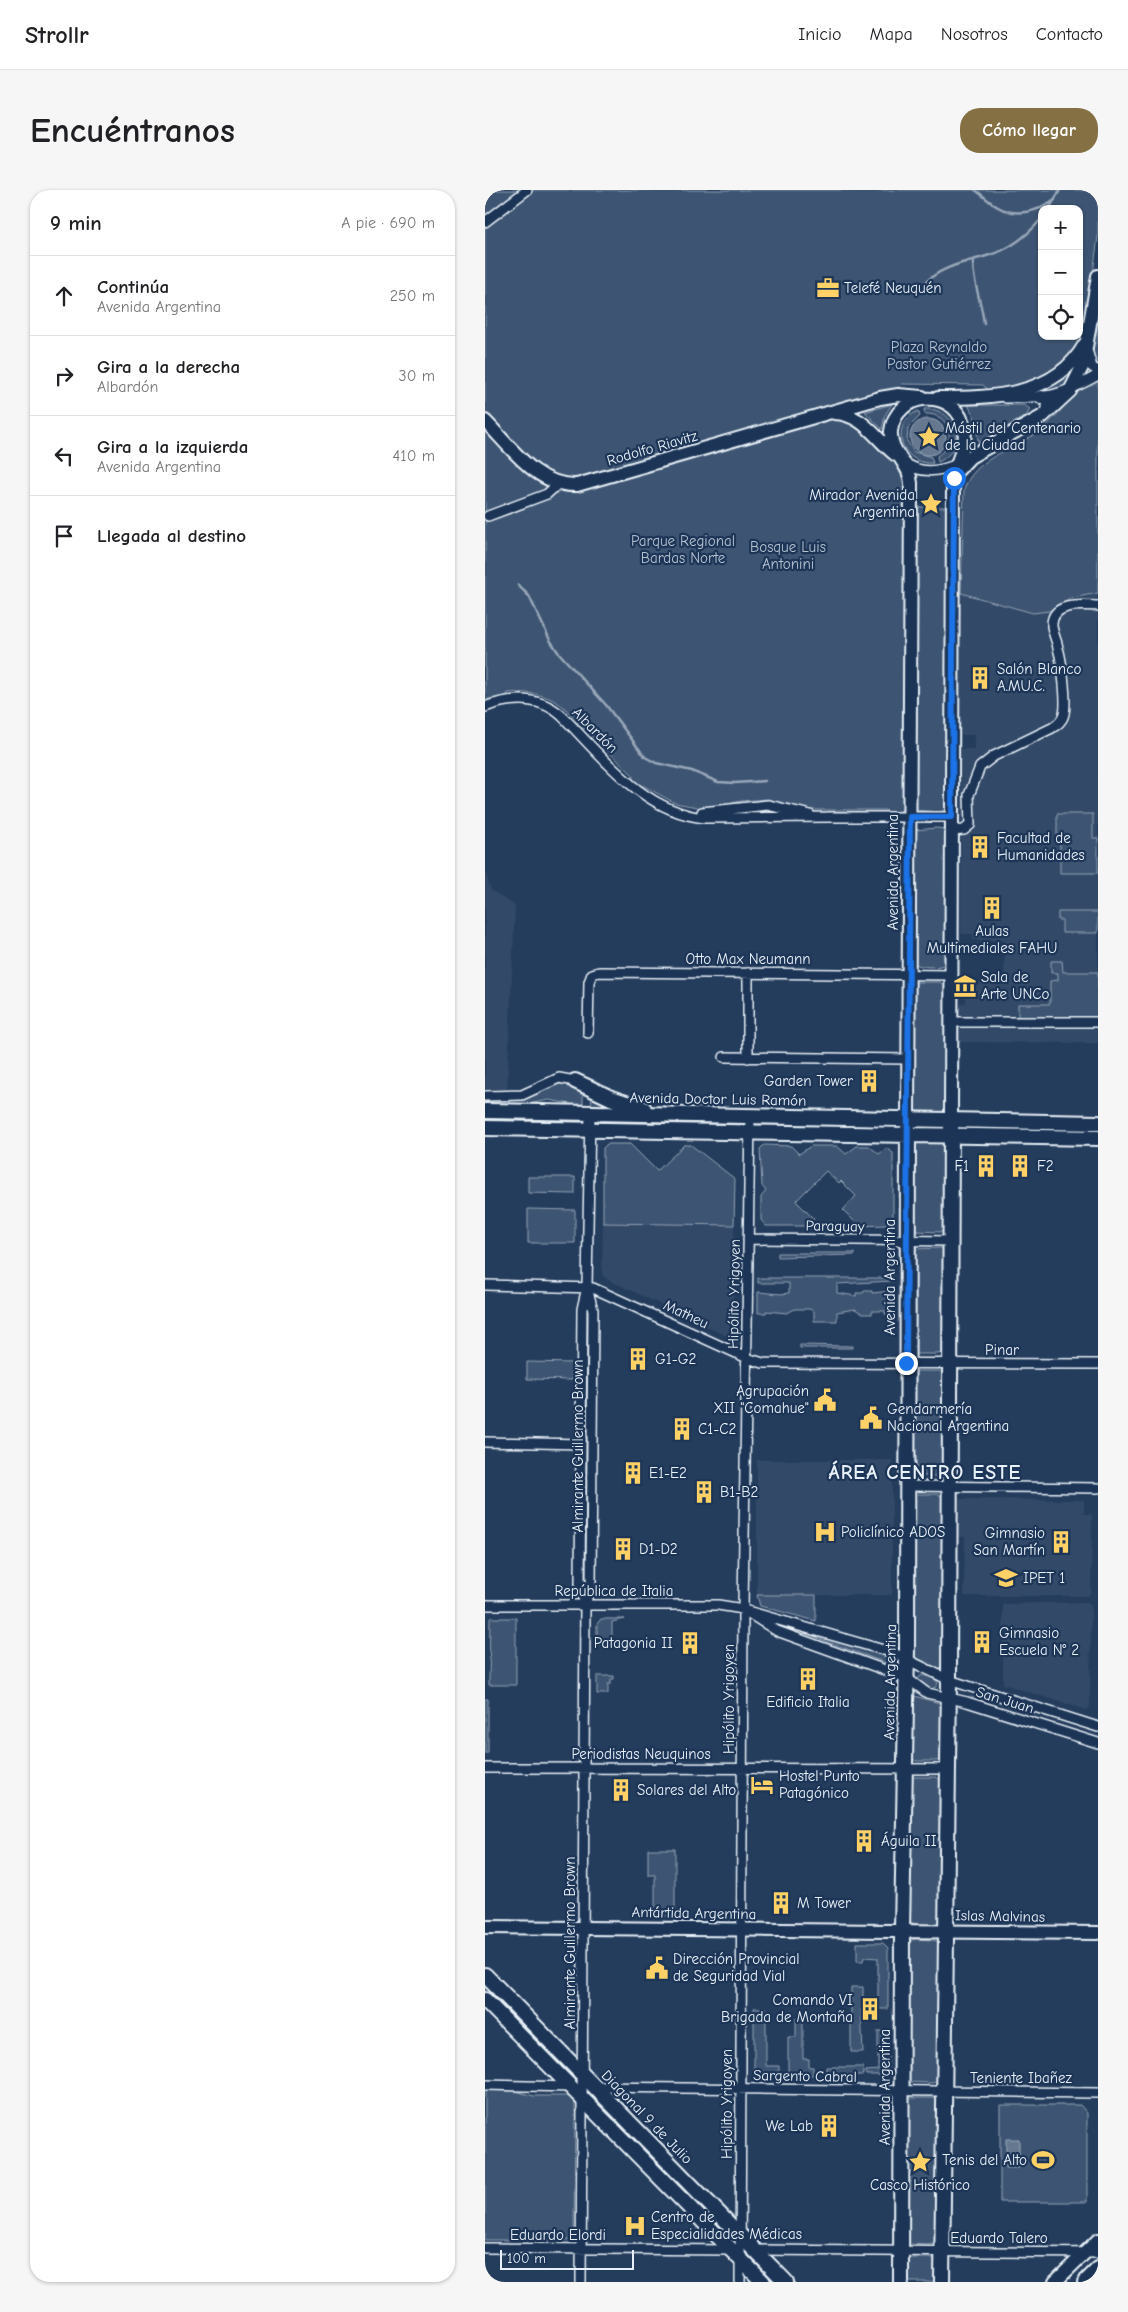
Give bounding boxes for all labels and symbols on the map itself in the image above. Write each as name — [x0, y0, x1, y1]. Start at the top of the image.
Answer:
office icon: Telefé Neuquén — [815, 275, 841, 301]
place label: Telefé Neuquén — [844, 279, 941, 297]
park label: Plaza Reynaldo Pastor Gutiérrez — [887, 338, 991, 373]
place label: Mástil del Centenario de la Ciudad — [945, 419, 1081, 454]
place icon: Mástil del Centenario de la Ciudad — [916, 424, 942, 450]
street label: Rodolfo Riavitz — [605, 426, 700, 470]
route start — [943, 467, 966, 490]
place label: Mirador Avenida Argentina — [809, 486, 915, 521]
place icon: Mirador Avenida Argentina — [918, 491, 944, 517]
park label: Parque Regional Bardas Norte — [631, 532, 735, 567]
park label: Bosque Luis Antonini — [750, 538, 826, 573]
place label: Salón Blanco A.MU.C. — [997, 660, 1081, 695]
building icon: Salón Blanco A.MU.C. — [967, 665, 993, 691]
street label: Albardón — [568, 703, 622, 757]
street label: Avenida Argentina — [884, 814, 902, 930]
place label: Facultad de Humanidades — [997, 829, 1085, 864]
building icon: Facultad de Humanidades — [967, 834, 993, 860]
building icon: Aulas Multimediales FAHU — [979, 895, 1005, 921]
place label: Aulas Multimediales FAHU — [927, 922, 1057, 957]
street label: Otto Max Neumann — [686, 950, 810, 968]
place label: Sala de Arte UNCo — [981, 968, 1049, 1003]
museum icon: Sala de Arte UNCo — [952, 973, 978, 999]
building icon: Garden Tower — [856, 1068, 882, 1094]
place label: Garden Tower — [764, 1072, 853, 1090]
street label: Avenida Doctor Luis Ramón — [629, 1088, 807, 1110]
building icon: F1 — [973, 1153, 999, 1179]
building icon: F2 — [1007, 1153, 1033, 1179]
place label: F1 — [954, 1157, 969, 1175]
place label: F2 — [1037, 1157, 1054, 1175]
street label: Paraguay — [805, 1216, 865, 1236]
street label: Avenida Argentina — [881, 1219, 899, 1335]
street label: Hipólito Yrigoyen — [724, 1239, 744, 1349]
street label: Matheu — [661, 1296, 711, 1332]
street label: Pinar — [985, 1341, 1019, 1359]
building icon: G1-G2 — [625, 1346, 651, 1372]
place label: G1-G2 — [655, 1350, 696, 1368]
route end — [895, 1352, 918, 1375]
street label: Almirante Guillermo Brown — [569, 1359, 587, 1533]
place label: Agrupación XII "Comahue" — [713, 1382, 809, 1417]
public building icon: Agrupación XII "Comahue" — [812, 1387, 838, 1413]
place label: Gendarmería Nacional Argentina — [887, 1400, 1009, 1435]
public building icon: Gendarmería Nacional Argentina — [858, 1405, 884, 1431]
building icon: C1-C2 — [669, 1416, 695, 1442]
place label: C1-C2 — [698, 1420, 736, 1438]
building icon: E1-E2 — [620, 1460, 646, 1486]
district label: ÁREA CENTRO ESTE — [829, 1460, 1021, 1484]
place label: E1-E2 — [649, 1464, 687, 1482]
building icon: B1-B2 — [691, 1479, 717, 1505]
place label: B1-B2 — [720, 1483, 758, 1501]
hospital icon: Policlínico ADOS — [812, 1519, 838, 1545]
place label: Policlínico ADOS — [841, 1523, 945, 1541]
place label: Gimnasio San Martín — [973, 1524, 1045, 1559]
building icon: Gimnasio San Martín — [1048, 1529, 1074, 1555]
building icon: D1-D2 — [610, 1536, 636, 1562]
place label: D1-D2 — [639, 1540, 678, 1558]
school or university icon: IPET 1 — [993, 1565, 1019, 1591]
place label: IPET 1 — [1023, 1569, 1065, 1587]
street label: República de Italia — [555, 1582, 673, 1600]
street label: Avenida Argentina — [880, 1624, 900, 1740]
place label: Gimnasio Escuela N° 2 — [999, 1624, 1079, 1659]
building icon: Gimnasio Escuela N° 2 — [969, 1629, 995, 1655]
building icon: Patagonia II — [677, 1630, 703, 1656]
place label: Patagonia II — [594, 1634, 673, 1652]
street label: Hipólito Yrigoyen — [720, 1644, 738, 1754]
building icon: Edificio Italia — [795, 1666, 821, 1692]
street label: San Juan — [974, 1683, 1036, 1717]
place label: Edificio Italia — [766, 1693, 850, 1711]
street label: Periodistas Neuquinos — [571, 1745, 711, 1763]
place label: Hostel Punto Patagónico — [779, 1767, 860, 1802]
hotel icon: Hostel Punto Patagónico — [749, 1772, 775, 1798]
building icon: Solares del Alto — [608, 1777, 634, 1803]
place label: Solares del Alto — [637, 1781, 736, 1799]
building icon: Águila II — [851, 1828, 877, 1854]
place label: Águila II — [881, 1831, 937, 1850]
street label: Almirante Guillermo Brown — [561, 1856, 579, 2030]
building icon: M Tower — [768, 1890, 794, 1916]
place label: M Tower — [797, 1894, 851, 1912]
street label: Antártida Argentina — [632, 1903, 756, 1923]
street label: Islas Malvinas — [955, 1906, 1045, 1926]
place label: Dirección Provincial de Seguridad Vial — [673, 1950, 800, 1985]
public building icon: Dirección Provincial de Seguridad Vial — [644, 1955, 670, 1981]
place label: Comando VI Brigada de Montaña — [721, 1991, 853, 2026]
building icon: Comando VI Brigada de Montaña — [857, 1996, 883, 2022]
street label: Avenida Argentina — [876, 2029, 894, 2145]
street label: Hipólito Yrigoyen — [718, 2049, 736, 2159]
street label: Diagonal 9 de Julio — [598, 2066, 696, 2168]
street label: Sargento Cabral — [753, 2066, 857, 2086]
street label: Teniente Ibañez — [970, 2069, 1072, 2087]
building icon: We Lab — [816, 2113, 842, 2139]
place label: We Lab — [765, 2117, 813, 2135]
sports icon: Tenis del Alto — [1030, 2147, 1056, 2173]
place icon: Casco Histórico — [907, 2149, 933, 2175]
place label: Tenis del Alto — [942, 2151, 1027, 2169]
place label: Casco Histórico — [870, 2176, 970, 2194]
place label: Centro de Especialidades Médicas — [651, 2208, 802, 2243]
hospital icon: Centro de Especialidades Médicas — [622, 2213, 648, 2239]
street label: Eduardo Elordi — [510, 2226, 606, 2244]
street label: Eduardo Talero — [950, 2229, 1048, 2247]
scale bar — [500, 2247, 634, 2270]

